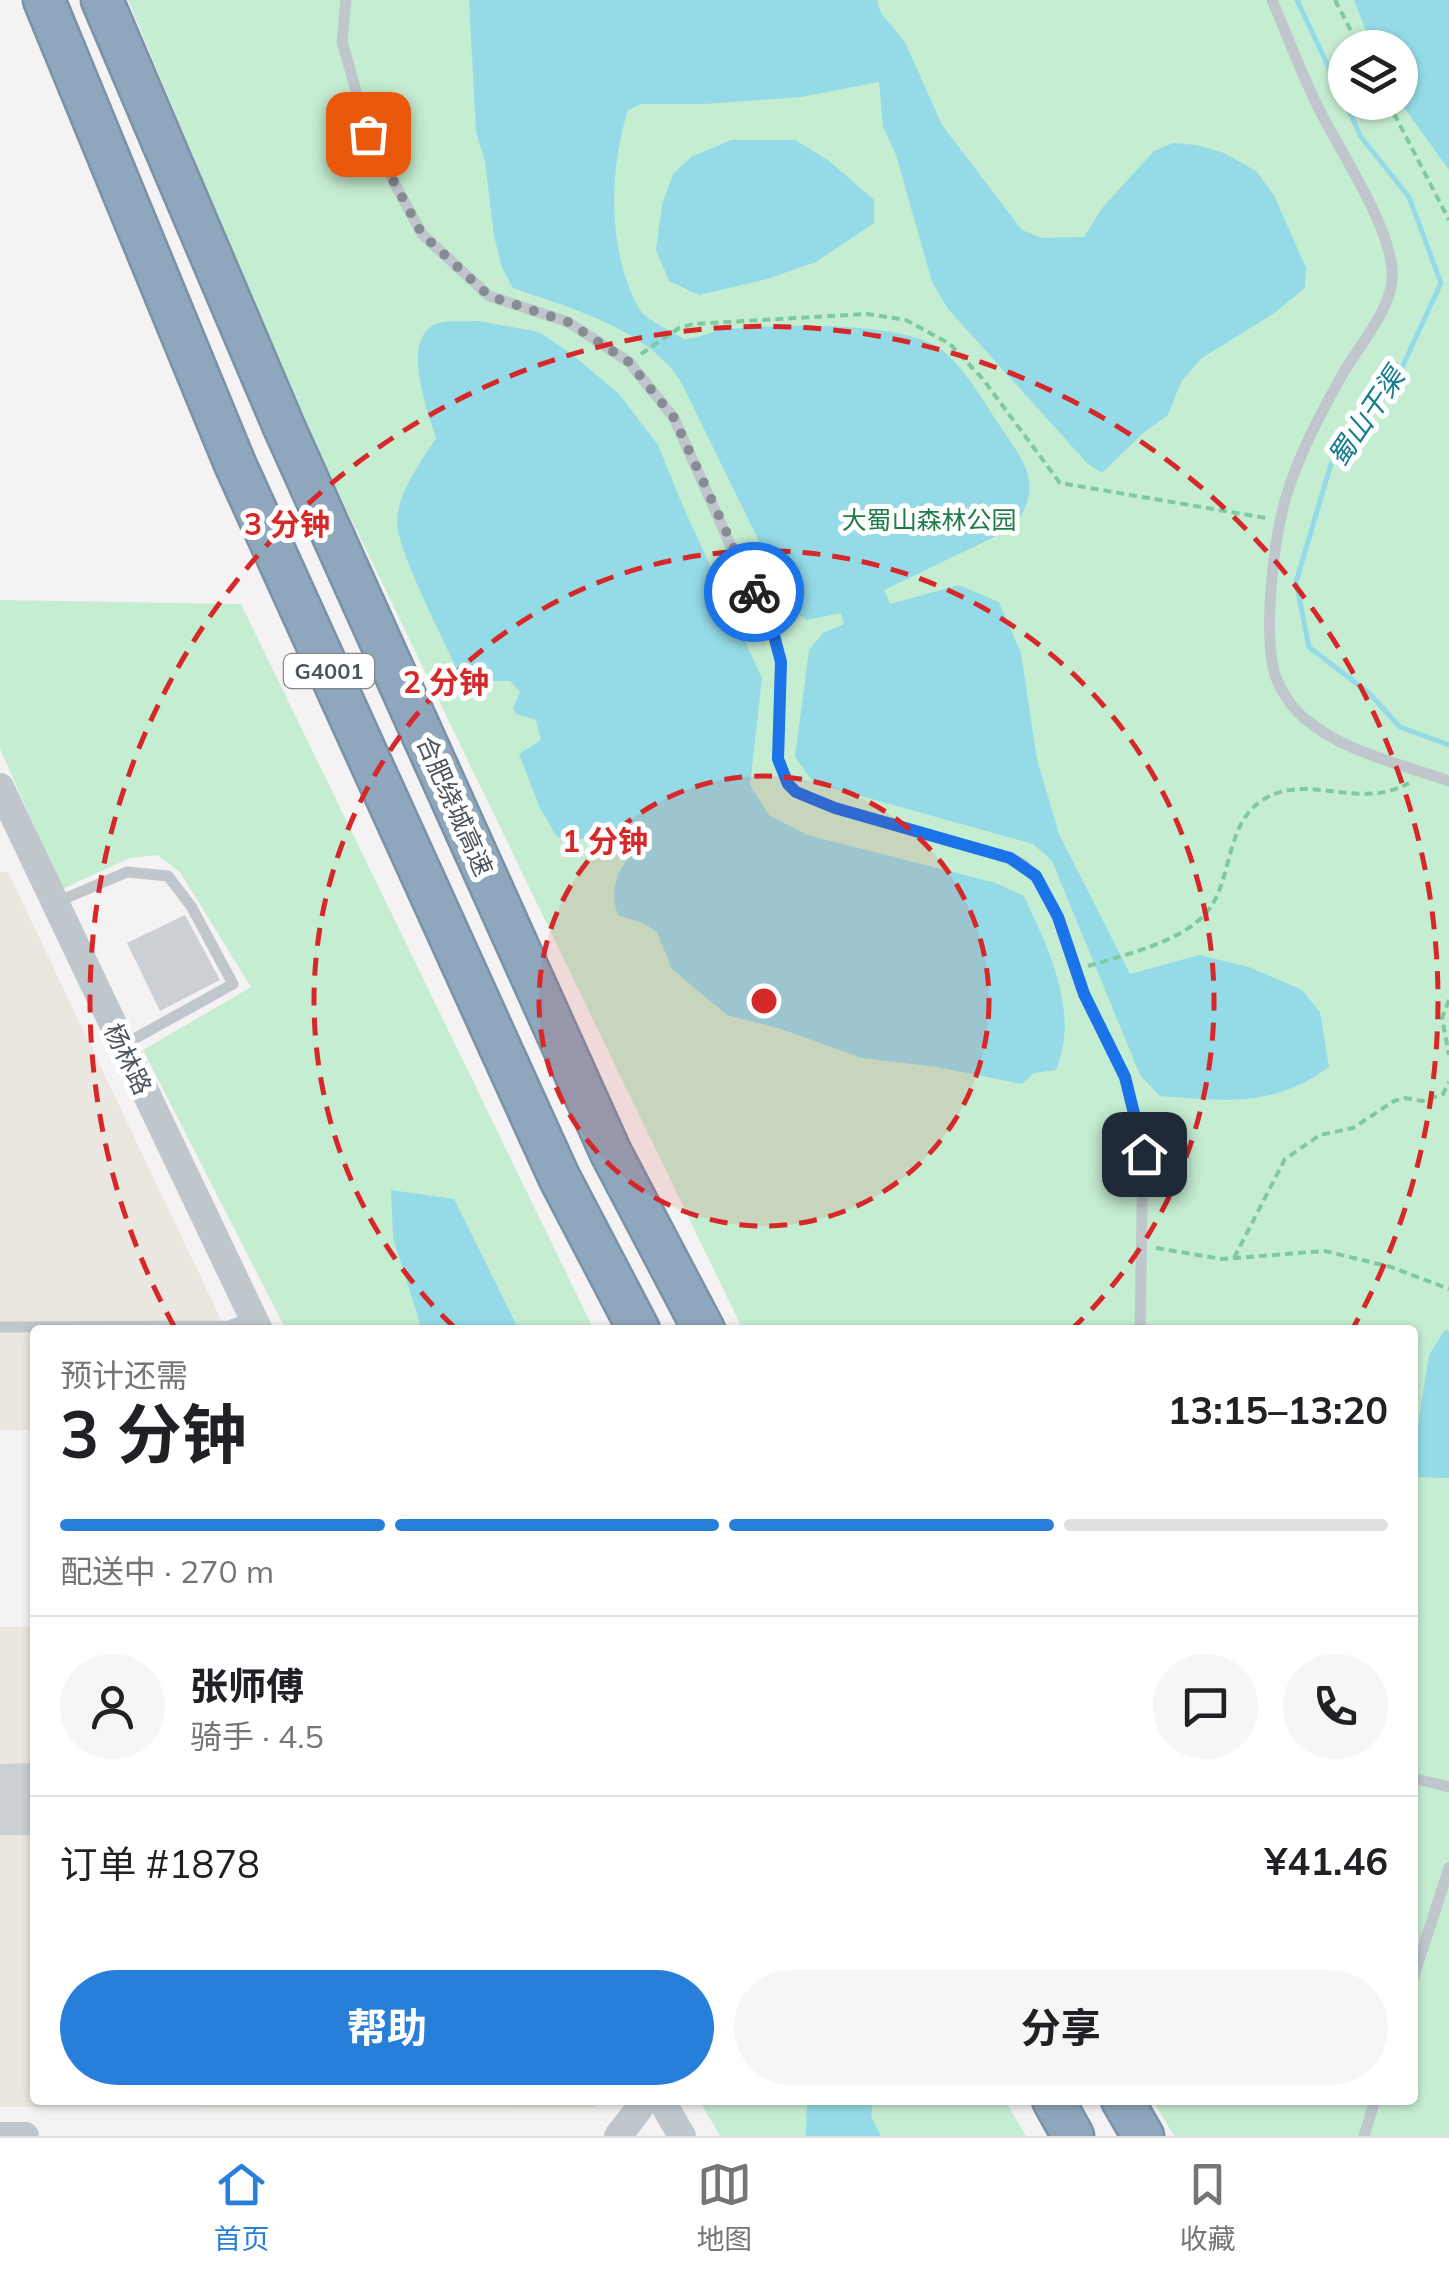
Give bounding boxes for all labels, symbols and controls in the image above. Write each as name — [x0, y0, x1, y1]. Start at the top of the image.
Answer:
map controls — [1328, 30, 1418, 120]
button: layers — [1328, 30, 1418, 120]
pin — [326, 92, 411, 177]
icon: bag — [341, 107, 396, 162]
water label: 蜀山干渠 — [1320, 357, 1414, 473]
park label: 大蜀山森林公园 — [841, 504, 1017, 535]
text: 3 分钟 — [244, 505, 330, 543]
courier — [704, 542, 804, 642]
icon: bike — [727, 565, 782, 620]
road number: G4001 — [284, 654, 374, 688]
text: 2 分钟 — [403, 663, 489, 701]
street label: 合肥绕城高速 — [411, 731, 500, 881]
text: 1 分钟 — [562, 822, 648, 860]
centre of rings — [746, 983, 782, 1019]
street label: 杨林路 — [98, 1018, 159, 1099]
pin — [1102, 1112, 1187, 1197]
icon: home — [1117, 1127, 1172, 1182]
text: 预计还需 — [60, 1355, 188, 1395]
text: 13:15–13:20 — [1168, 1386, 1388, 1434]
text: 3 分钟 — [60, 1393, 247, 1474]
text: 配送中 · 270 m — [60, 1551, 274, 1591]
button: person — [60, 1654, 165, 1759]
button: chat — [1153, 1654, 1258, 1759]
button: phone — [1283, 1654, 1388, 1759]
text: 张师傅 — [190, 1662, 304, 1710]
text: 骑手 · 4.5 — [190, 1716, 324, 1756]
text: ¥41.46 — [1265, 1837, 1388, 1885]
text: 订单 #1878 — [60, 1840, 260, 1888]
button: 帮助 — [60, 1970, 714, 2085]
button: 分享 — [734, 1970, 1388, 2085]
tab: 首页 — [213, 2157, 270, 2257]
tab: 地图 — [696, 2157, 753, 2257]
tab: 收藏 — [1179, 2157, 1236, 2257]

